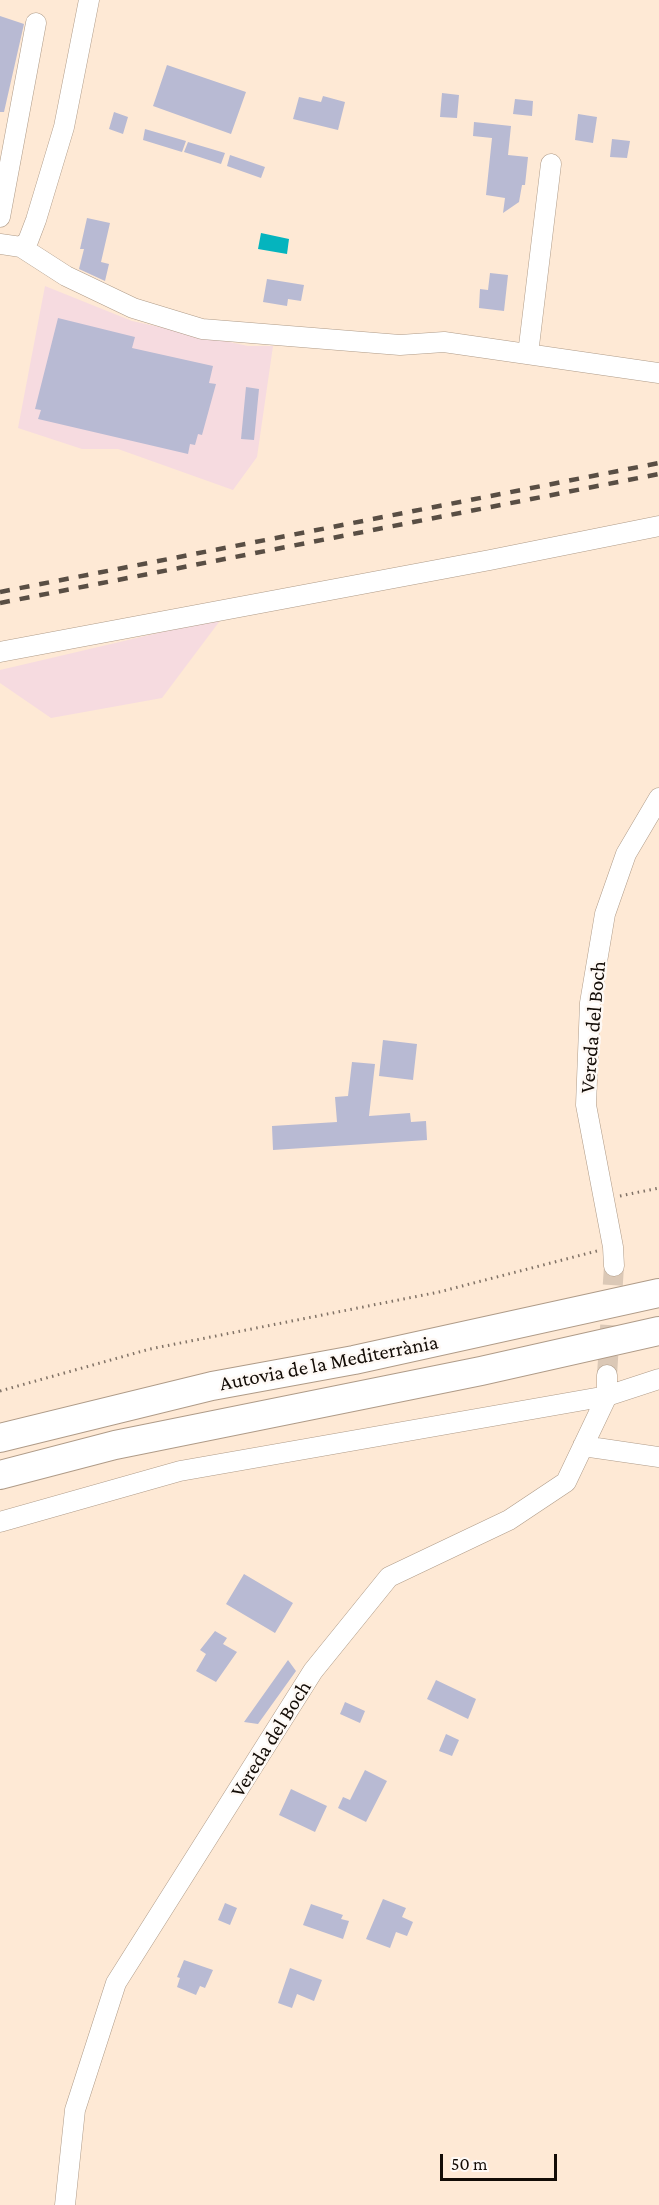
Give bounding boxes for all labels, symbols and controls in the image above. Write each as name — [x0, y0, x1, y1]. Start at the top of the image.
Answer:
street label: Vereda del Boch — [575, 960, 611, 1094]
street label: Autovia de la Mediterrània — [217, 1329, 441, 1397]
street label: Vereda del Boch — [225, 1676, 317, 1802]
scale bar — [443, 2142, 560, 2180]
text: 50 m — [451, 2154, 488, 2174]

